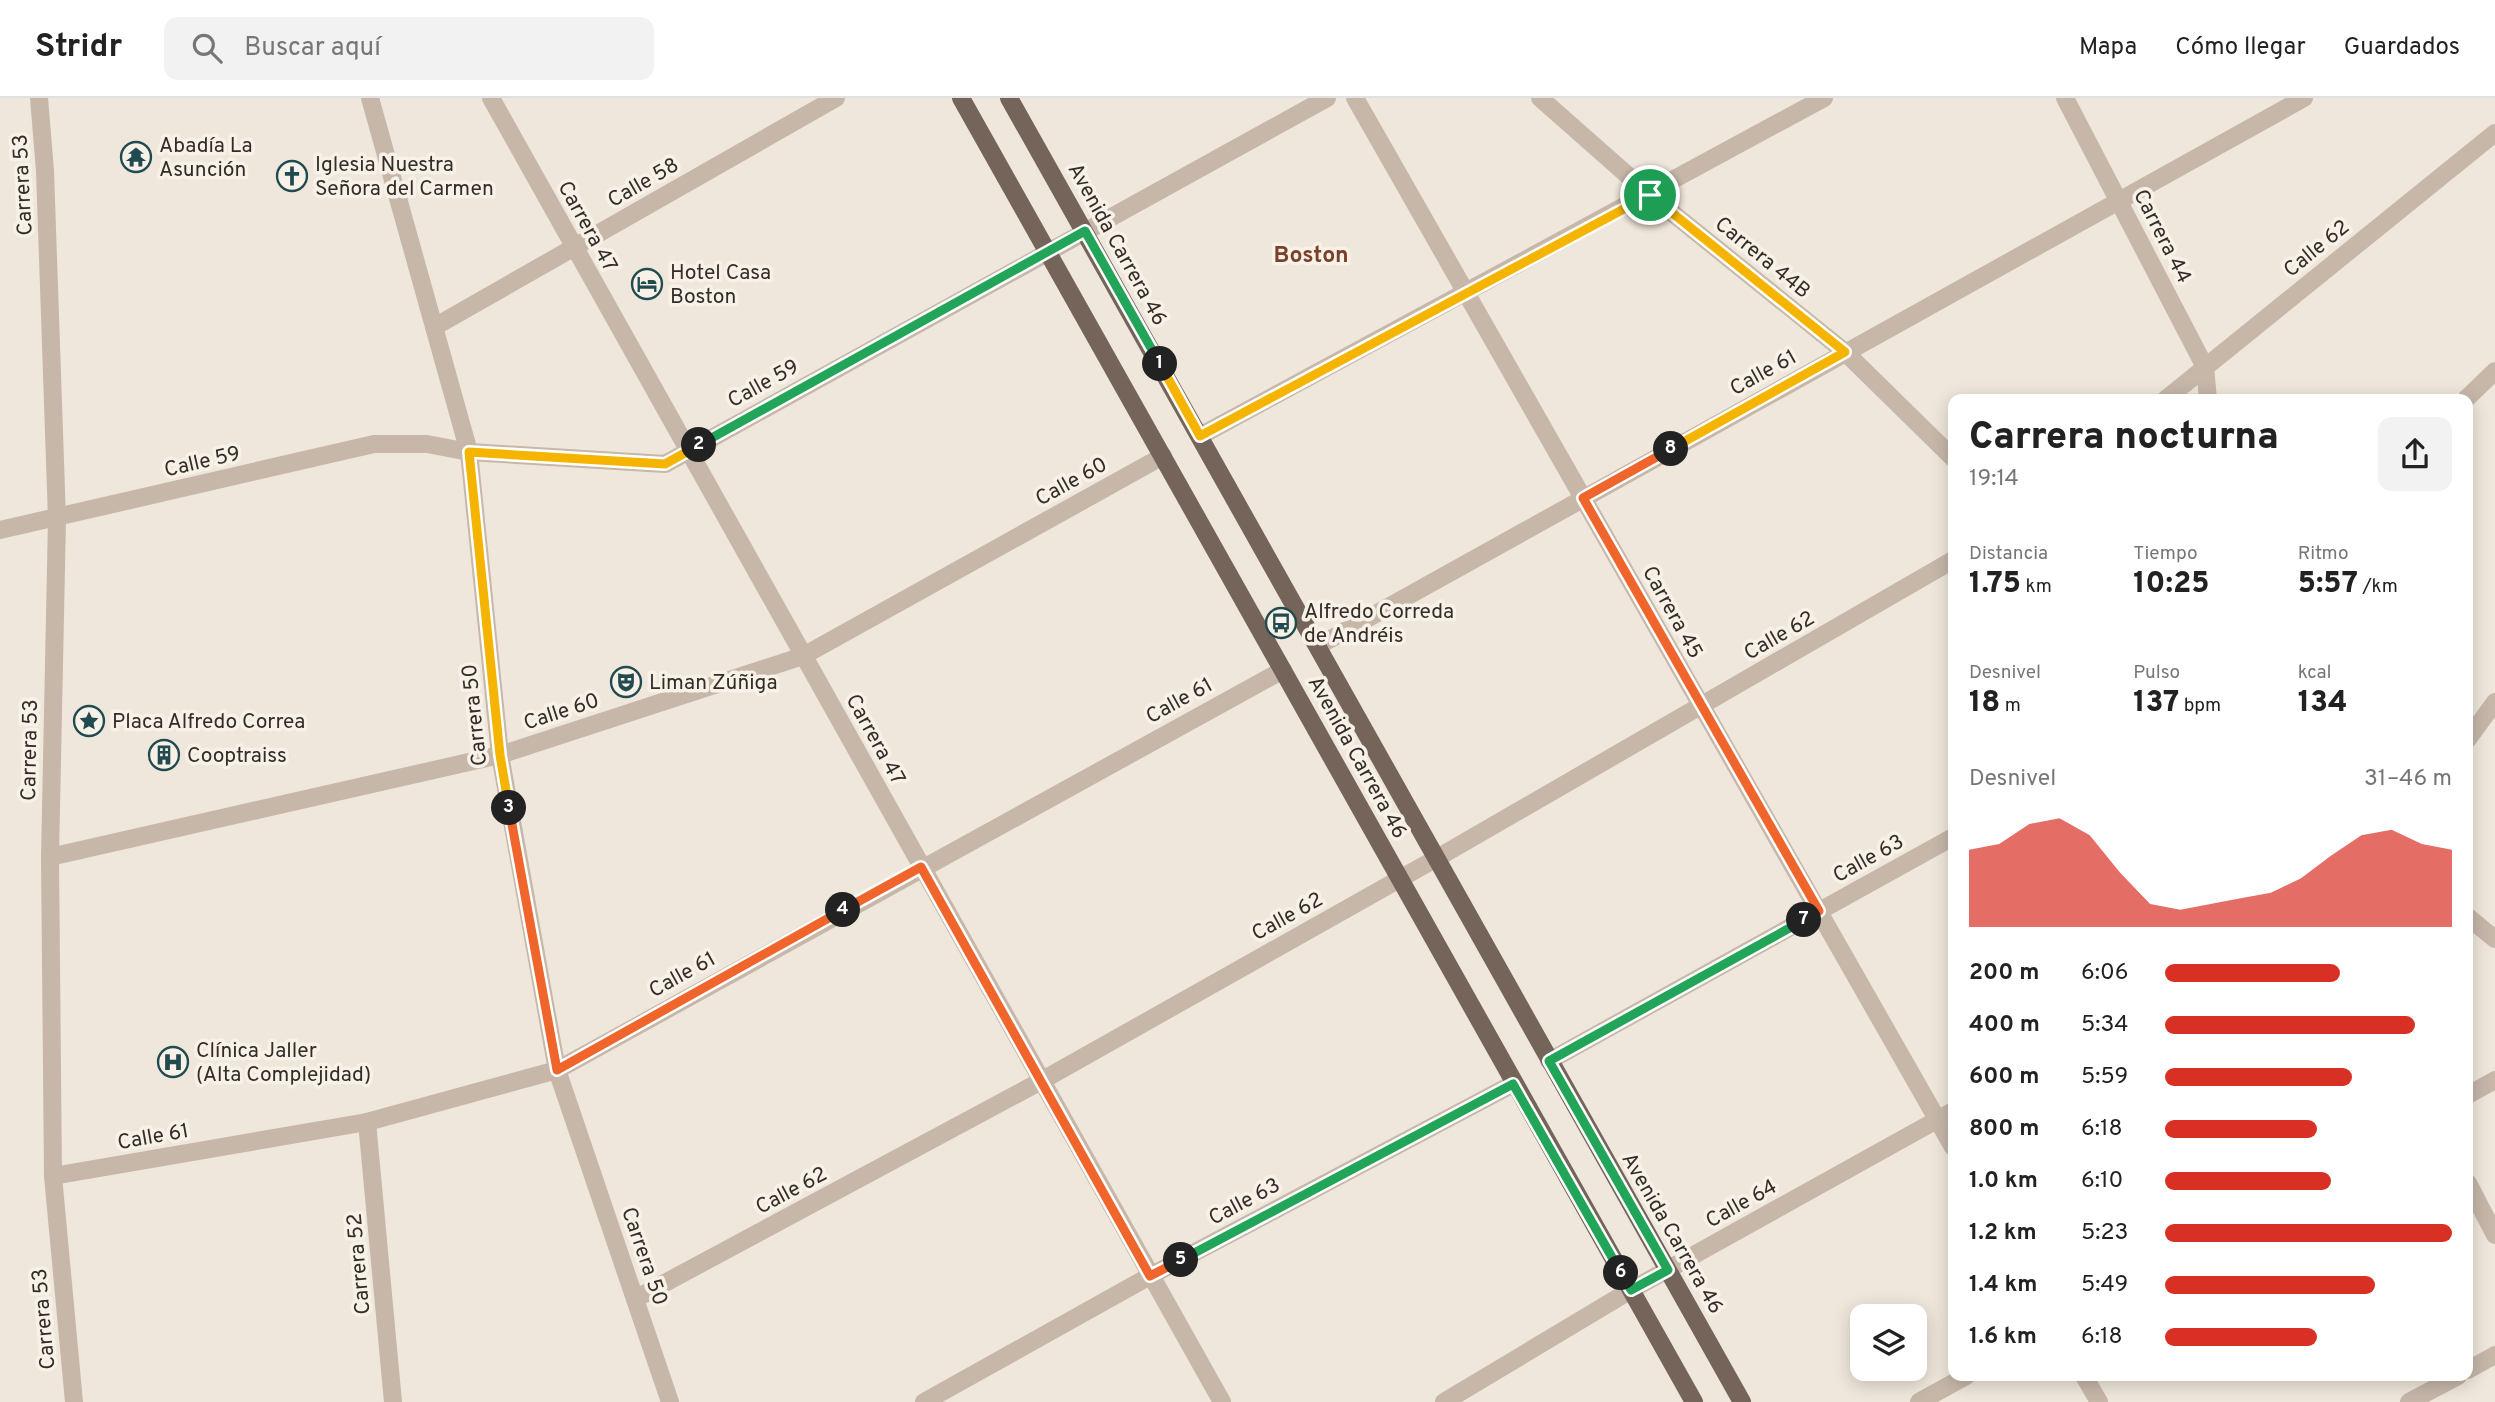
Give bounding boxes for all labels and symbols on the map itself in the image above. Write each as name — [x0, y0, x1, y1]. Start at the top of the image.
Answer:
place label: Abadía La Asunción — [159, 133, 253, 184]
street label: Carrera 53 — [7, 134, 40, 236]
temple icon: Abadía La Asunción — [119, 140, 153, 174]
place label: Iglesia Nuestra Señora del Carmen — [315, 152, 494, 203]
street label: Calle 58 — [603, 152, 684, 214]
church icon: Iglesia Nuestra Señora del Carmen — [275, 159, 309, 193]
street label: Avenida Carrera 46 — [1061, 159, 1173, 331]
pin — [1620, 165, 1680, 225]
street label: Carrera 47 — [551, 177, 623, 277]
street label: Carrera 44 — [2126, 185, 2197, 288]
street label: Carrera 44B — [1709, 211, 1816, 305]
street label: Calle 62 — [2278, 214, 2355, 284]
district label: Boston — [1273, 242, 1349, 271]
place label: Hotel Casa Boston — [670, 260, 771, 311]
hotel icon: Hotel Casa Boston — [630, 267, 664, 301]
street label: Calle 61 — [1726, 344, 1802, 403]
pin: 1 — [1142, 346, 1178, 382]
street label: Calle 59 — [723, 354, 804, 415]
pin: 2 — [682, 428, 716, 462]
pin: 8 — [1654, 432, 1688, 466]
street label: Calle 59 — [162, 441, 243, 484]
street label: Calle 60 — [1031, 452, 1112, 513]
street label: Carrera 45 — [1635, 562, 1708, 664]
place label: Alfredo Correda de Andréis — [1304, 599, 1454, 650]
street label: Calle 62 — [1740, 605, 1820, 667]
bus stop icon: Alfredo Correda de Andréis — [1264, 606, 1298, 640]
street label: Carrera 50 — [457, 663, 494, 767]
theatre icon: Liman Zúñiga — [609, 665, 643, 699]
place label: Liman Zúñiga — [649, 670, 778, 697]
street label: Calle 61 — [1142, 672, 1218, 731]
street label: Avenida Carrera 46 — [1301, 672, 1413, 844]
street label: Calle 60 — [520, 688, 603, 737]
street label: Carrera 47 — [839, 690, 911, 790]
street label: Carrera 53 — [16, 699, 45, 801]
place icon: Placa Alfredo Correa — [72, 704, 106, 738]
place label: Placa Alfredo Correa — [112, 709, 305, 736]
building icon: Cooptraiss — [147, 738, 181, 772]
place label: Cooptraiss — [187, 743, 287, 770]
pin: 3 — [491, 790, 526, 826]
street label: Calle 63 — [1828, 829, 1909, 890]
street label: Calle 62 — [1247, 887, 1328, 948]
pin: 4 — [826, 892, 860, 928]
pin: 7 — [1786, 902, 1822, 938]
street label: Calle 61 — [645, 946, 721, 1005]
place label: Clínica Jaller (Alta Complejidad) — [196, 1038, 371, 1089]
hospital icon: Clínica Jaller (Alta Complejidad) — [156, 1045, 190, 1079]
street label: Calle 61 — [115, 1118, 191, 1157]
street label: Avenida Carrera 46 — [1617, 1148, 1729, 1318]
street label: Calle 62 — [751, 1161, 832, 1221]
street label: Calle 63 — [1204, 1172, 1285, 1232]
street label: Calle 64 — [1701, 1174, 1782, 1235]
street label: Carrera 50 — [614, 1204, 673, 1309]
street label: Carrera 52 — [342, 1212, 377, 1316]
pin: 5 — [1164, 1242, 1198, 1278]
pin: 6 — [1604, 1256, 1638, 1290]
street label: Carrera 53 — [27, 1267, 62, 1371]

